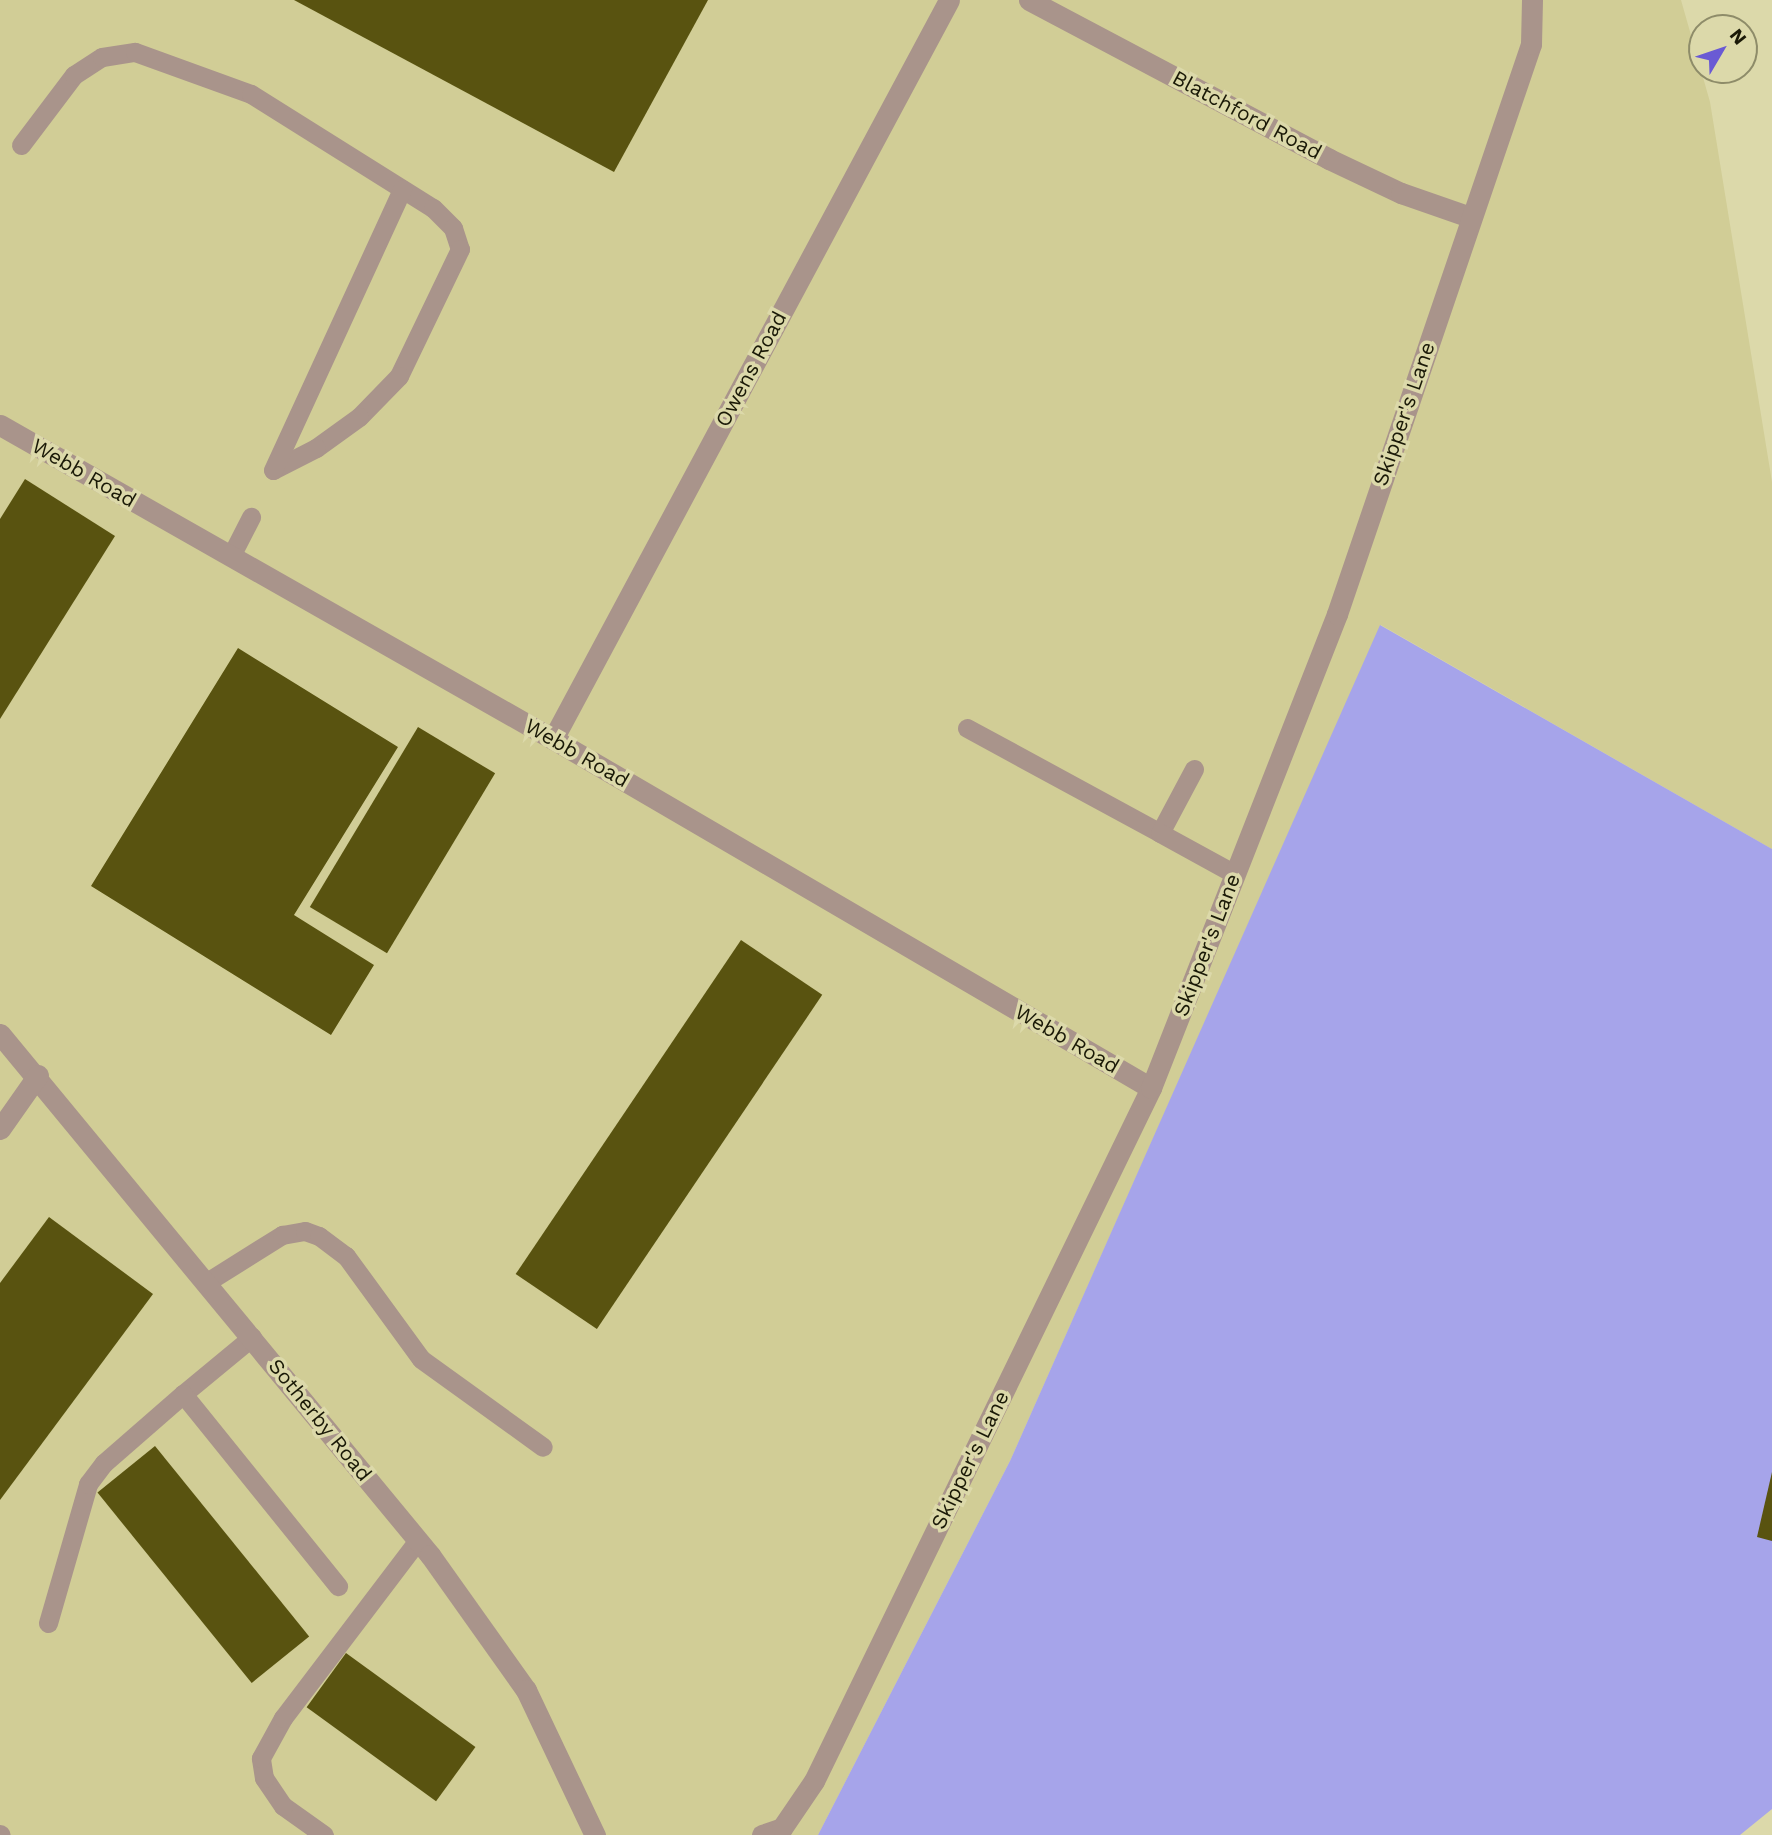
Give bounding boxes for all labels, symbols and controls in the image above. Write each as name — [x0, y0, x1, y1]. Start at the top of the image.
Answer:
north arrow — [1688, 14, 1758, 84]
text: N — [1725, 24, 1752, 49]
street label: Blatchford Road — [1168, 65, 1326, 165]
street label: Owens Road — [710, 307, 792, 431]
street label: Skipper's Lane — [1368, 339, 1440, 489]
street label: Webb Road — [27, 433, 141, 513]
street label: Webb Road — [520, 713, 634, 793]
street label: Skipper's Lane — [1168, 870, 1246, 1020]
street label: Webb Road — [1010, 999, 1124, 1079]
street label: Sotherby Road — [263, 1354, 377, 1486]
street label: Skipper's Lane — [926, 1387, 1014, 1533]

